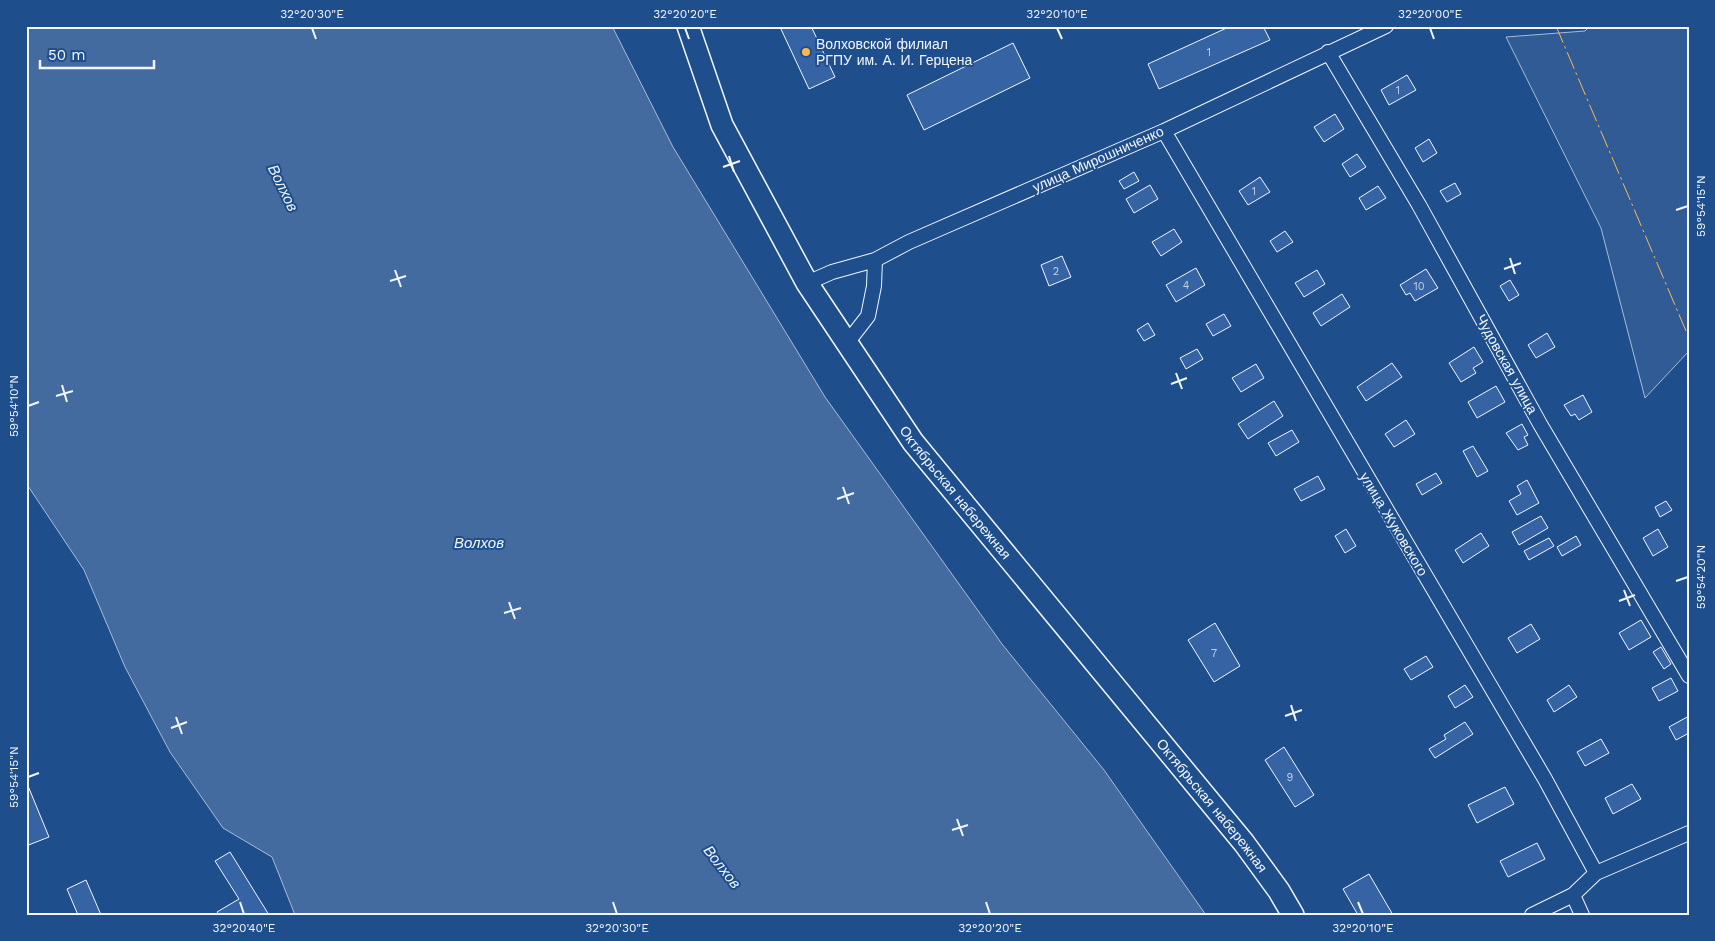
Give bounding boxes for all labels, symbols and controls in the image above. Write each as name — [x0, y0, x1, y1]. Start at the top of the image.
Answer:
text: 32°20'30"E — [280, 7, 344, 21]
text: 32°20'20"E — [653, 7, 717, 21]
text: 32°20'10"E — [1026, 7, 1088, 21]
text: 32°20'00"E — [1398, 7, 1462, 21]
place label: Волховской филиал РГПУ им. А. И. Герцена — [816, 36, 973, 68]
scale bar — [40, 38, 154, 70]
text: 50 m — [48, 46, 85, 64]
marker: Волховской филиал РГПУ им. А. И. Герцена — [800, 46, 812, 58]
house number: 1 — [1207, 46, 1211, 59]
house number: 1 — [1396, 84, 1400, 97]
street label: улица Мирошниченко — [1030, 123, 1166, 195]
water label: Волхов — [264, 162, 302, 215]
text: 59°54'15"N — [1694, 175, 1708, 237]
house number: 1 — [1252, 185, 1256, 198]
house number: 2 — [1053, 265, 1059, 278]
house number: 4 — [1183, 279, 1190, 292]
house number: 10 — [1413, 280, 1425, 293]
street label: Чудовская улица — [1473, 312, 1541, 417]
text: 59°54'10"N — [7, 375, 21, 437]
street label: Октябрьская набережная — [897, 423, 1014, 562]
street label: улица Жуковского — [1357, 469, 1431, 579]
water label: Волхов — [454, 534, 504, 552]
text: 59°54'20"N — [1694, 545, 1708, 609]
house number: 7 — [1211, 647, 1217, 660]
street label: Октябрьская набережная — [1153, 736, 1271, 876]
text: 59°54'15"N — [7, 746, 21, 808]
house number: 9 — [1287, 771, 1294, 784]
water label: Волхов — [700, 842, 745, 892]
text: 32°20'40"E — [213, 921, 276, 935]
text: 32°20'30"E — [585, 921, 649, 935]
text: 32°20'20"E — [958, 921, 1022, 935]
text: 32°20'10"E — [1332, 921, 1394, 935]

